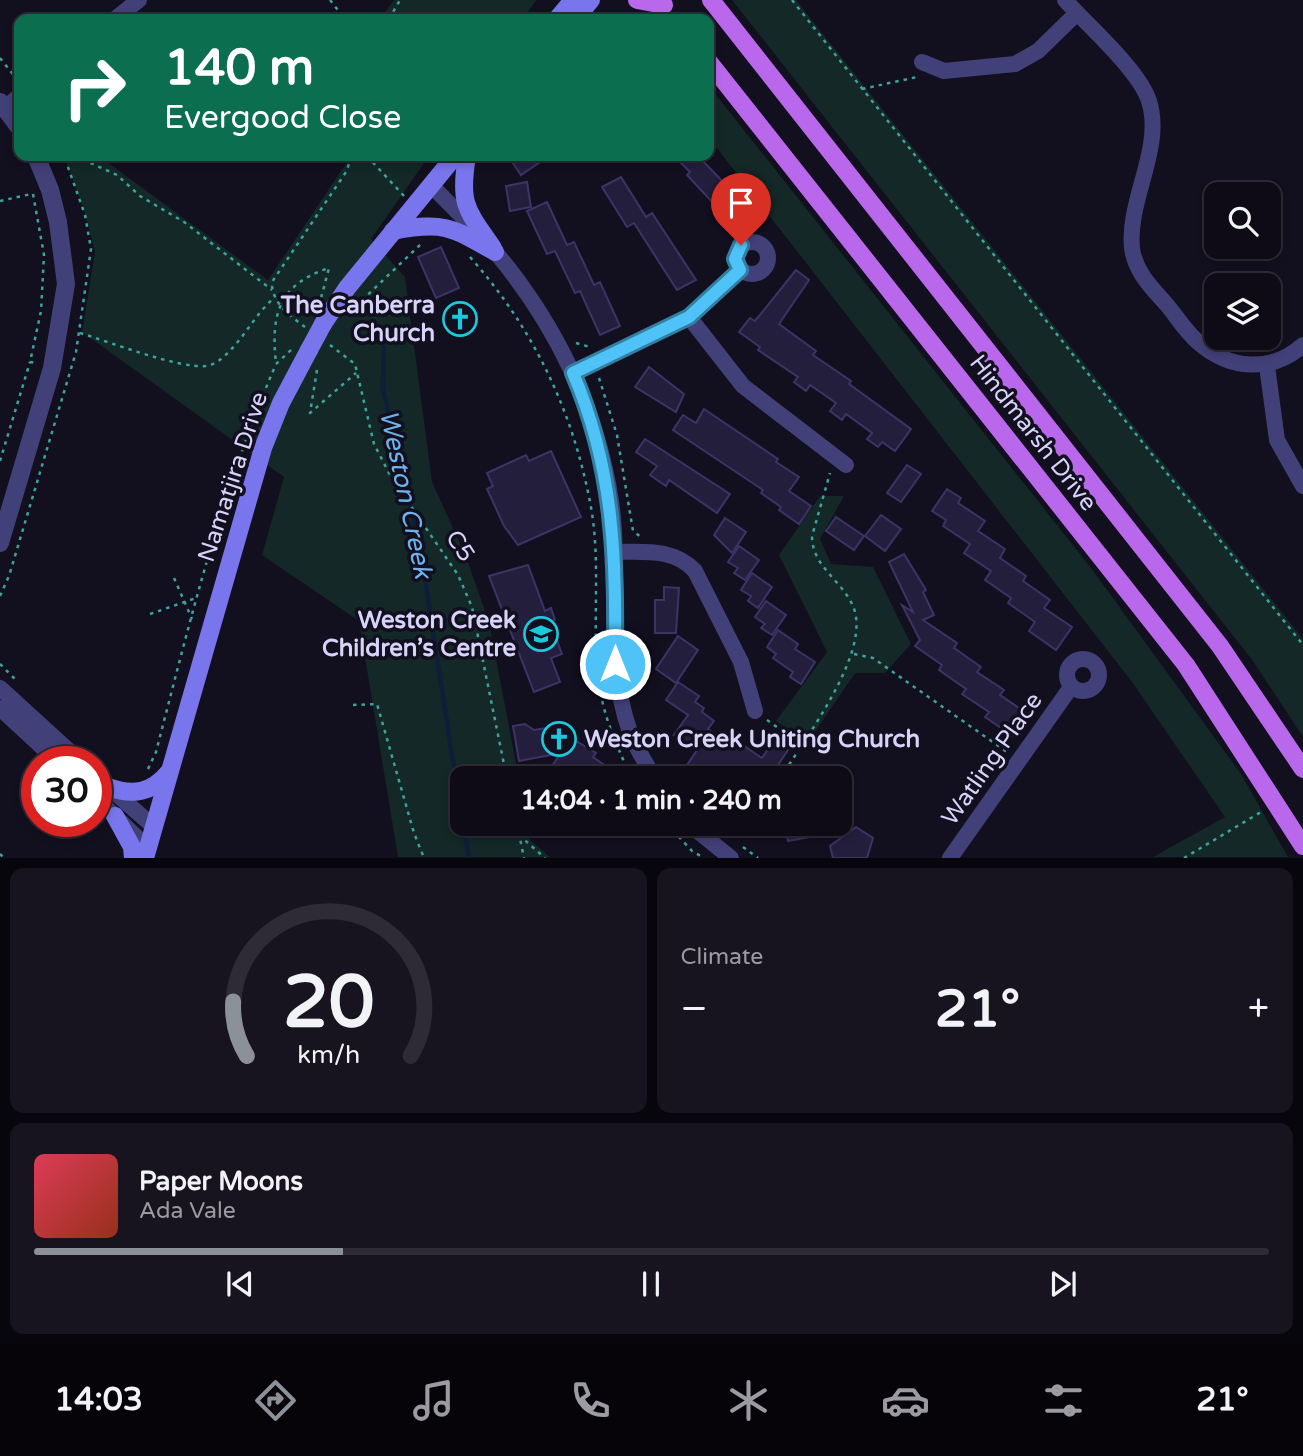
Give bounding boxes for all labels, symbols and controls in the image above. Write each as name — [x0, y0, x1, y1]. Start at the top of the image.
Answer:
text: 140 m — [164, 39, 314, 98]
icon: right — [49, 42, 140, 133]
text: Evergood Close — [164, 99, 401, 137]
pin — [711, 173, 771, 245]
map controls — [1204, 182, 1281, 350]
button: search — [1204, 182, 1281, 259]
icon: arrive — [722, 184, 760, 222]
button: layers — [1204, 273, 1281, 350]
place label: The Canberra Church — [280, 291, 435, 348]
church icon: The Canberra Church — [441, 300, 479, 338]
street label: Hindmarsh Drive — [963, 349, 1103, 517]
street label: Namatjira Drive — [192, 388, 274, 566]
water label: Weston Creek — [373, 407, 439, 583]
street label: C5 — [439, 525, 481, 567]
place label: Weston Creek Children’s Centre — [322, 606, 516, 663]
school or university icon: Weston Creek Children’s Centre — [522, 615, 560, 653]
position arrow — [578, 627, 652, 701]
street label: Watling Place — [936, 687, 1048, 831]
church icon: Weston Creek Uniting Church — [540, 720, 578, 758]
place label: Weston Creek Uniting Church — [584, 725, 920, 754]
speed limit sign: 30 — [21, 746, 112, 837]
text: 14:04 · 1 min · 240 m — [520, 785, 782, 816]
text: Climate — [681, 943, 763, 971]
text: 20 — [283, 960, 374, 1048]
text: 21° — [935, 978, 1020, 1041]
text: − — [681, 986, 708, 1032]
text: + — [1248, 986, 1269, 1032]
text: km/h — [297, 1040, 360, 1070]
text: Paper Moons — [139, 1166, 303, 1197]
text: Ada Vale — [139, 1197, 236, 1225]
icon: previous — [221, 1265, 259, 1303]
icon: pause — [632, 1265, 670, 1303]
icon: next — [1044, 1265, 1082, 1303]
icon: directions — [251, 1376, 300, 1425]
icon: music — [409, 1376, 458, 1425]
icon: phone — [566, 1376, 615, 1425]
icon: climate — [724, 1376, 773, 1425]
icon: car — [881, 1376, 930, 1425]
icon: filters — [1039, 1376, 1088, 1425]
text: 14:03 — [54, 1381, 143, 1419]
text: 21° — [1196, 1381, 1249, 1419]

